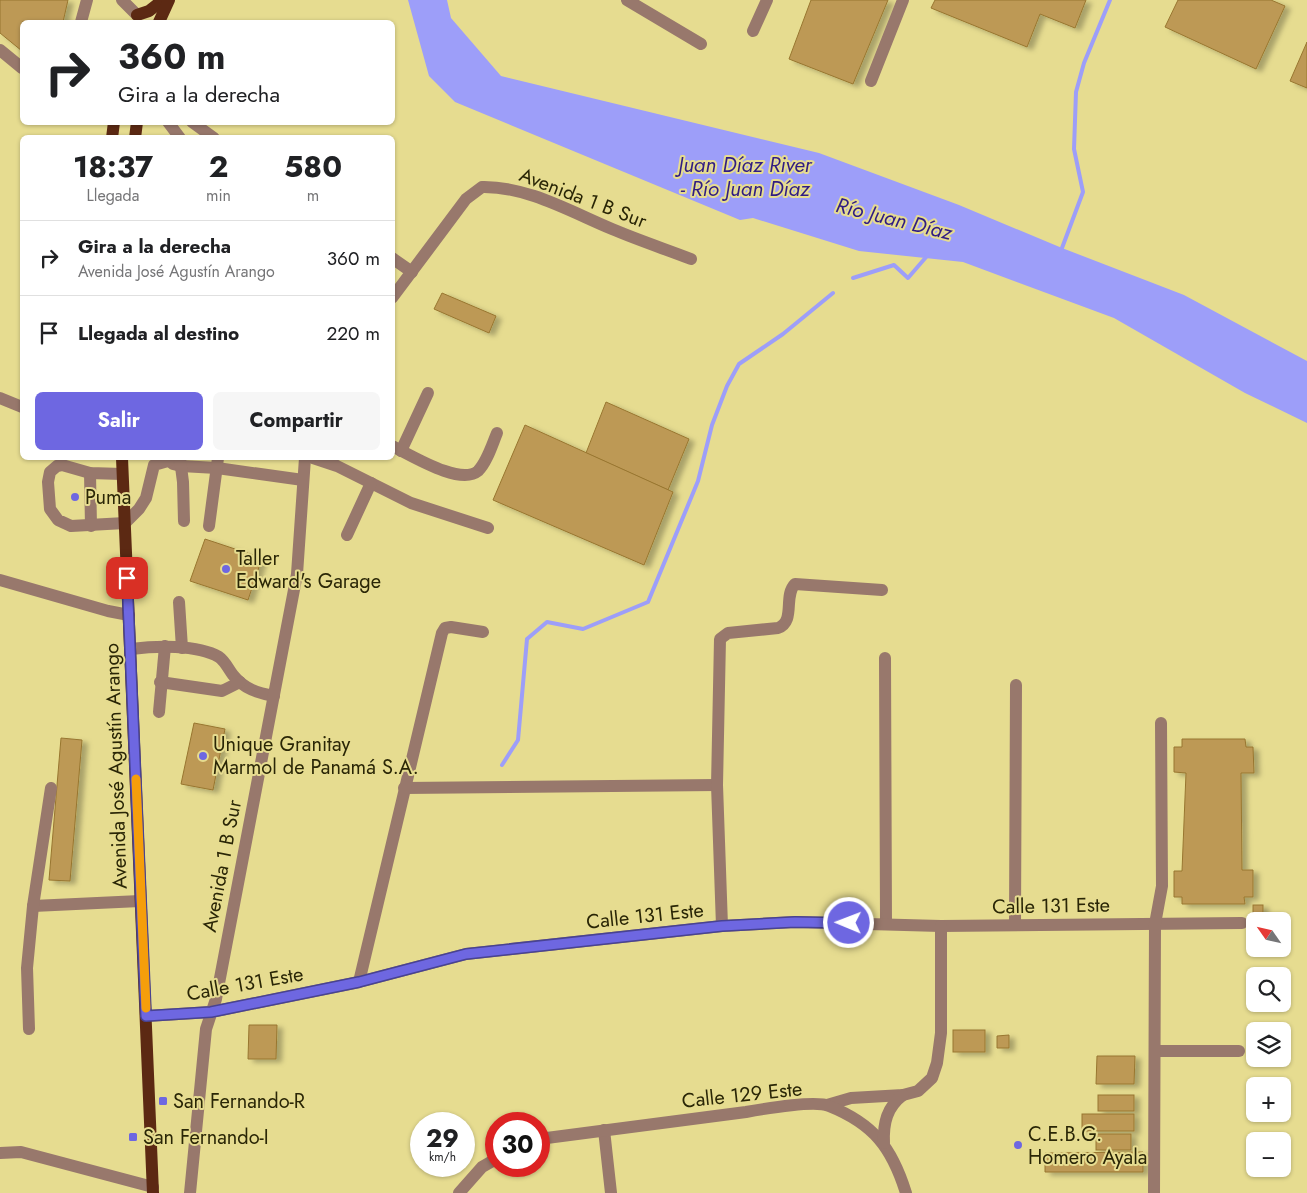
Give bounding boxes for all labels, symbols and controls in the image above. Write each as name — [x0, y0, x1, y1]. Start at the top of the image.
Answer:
text: 360 m — [118, 32, 226, 82]
icon: right — [35, 40, 100, 105]
text: Gira a la derecha — [118, 78, 280, 110]
text: 18:37 — [73, 145, 153, 188]
text: 2 — [209, 145, 228, 188]
text: 580 — [284, 145, 342, 188]
water label: Juan Díaz River - Río Juan Díaz — [674, 150, 813, 204]
street label: Avenida 1 B Sur — [515, 160, 651, 236]
text: Llegada — [87, 184, 139, 207]
text: min — [206, 184, 231, 207]
text: m — [307, 184, 319, 207]
water label: Río Juan Díaz — [833, 190, 957, 248]
text: Gira a la derecha — [78, 233, 231, 260]
icon: right — [35, 244, 63, 272]
text: 360 m — [327, 245, 380, 272]
text: Avenida José Agustín Arango — [78, 260, 275, 283]
icon: arrive — [35, 319, 63, 347]
text: Llegada al destino — [78, 320, 239, 347]
text: 220 m — [326, 320, 380, 347]
button: Salir — [35, 392, 203, 450]
button: Compartir — [213, 392, 380, 450]
place label: Puma — [85, 483, 131, 512]
marker: Puma — [69, 491, 81, 503]
place label: Taller Edward's Garage — [236, 544, 381, 596]
pin — [106, 557, 148, 599]
marker: Taller Edward's Garage — [220, 563, 232, 575]
icon: arrive — [113, 564, 141, 592]
street label: Avenida José Agustín Arango — [97, 643, 135, 889]
place label: Unique Granitay Marmol de Panamá S.A. — [213, 730, 419, 782]
marker: Unique Granitay Marmol de Panamá S.A. — [197, 750, 209, 762]
street label: Avenida 1 B Sur — [195, 797, 249, 935]
street label: Calle 131 Este — [992, 890, 1110, 922]
street label: Calle 131 Este — [585, 895, 705, 937]
position arrow — [822, 896, 874, 948]
north arrow — [1246, 912, 1291, 958]
map controls — [1246, 912, 1291, 1177]
street label: Calle 131 Este — [184, 959, 306, 1009]
button: search — [1246, 967, 1291, 1012]
button: layers — [1246, 1022, 1291, 1067]
street label: Calle 129 Este — [680, 1074, 804, 1116]
button: + — [1246, 1077, 1291, 1122]
place label: San Fernando-R — [173, 1087, 305, 1116]
marker: San Fernando-R — [157, 1095, 169, 1107]
speed limit sign: 30 — [485, 1112, 550, 1177]
text: 29 — [426, 1120, 459, 1156]
place label: C.E.B.G. Homero Ayala — [1028, 1120, 1147, 1172]
place label: San Fernando-I — [143, 1123, 269, 1152]
marker: San Fernando-I — [127, 1131, 139, 1143]
button: − — [1246, 1132, 1291, 1177]
marker: C.E.B.G. Homero Ayala — [1012, 1139, 1024, 1151]
text: km/h — [429, 1148, 456, 1166]

